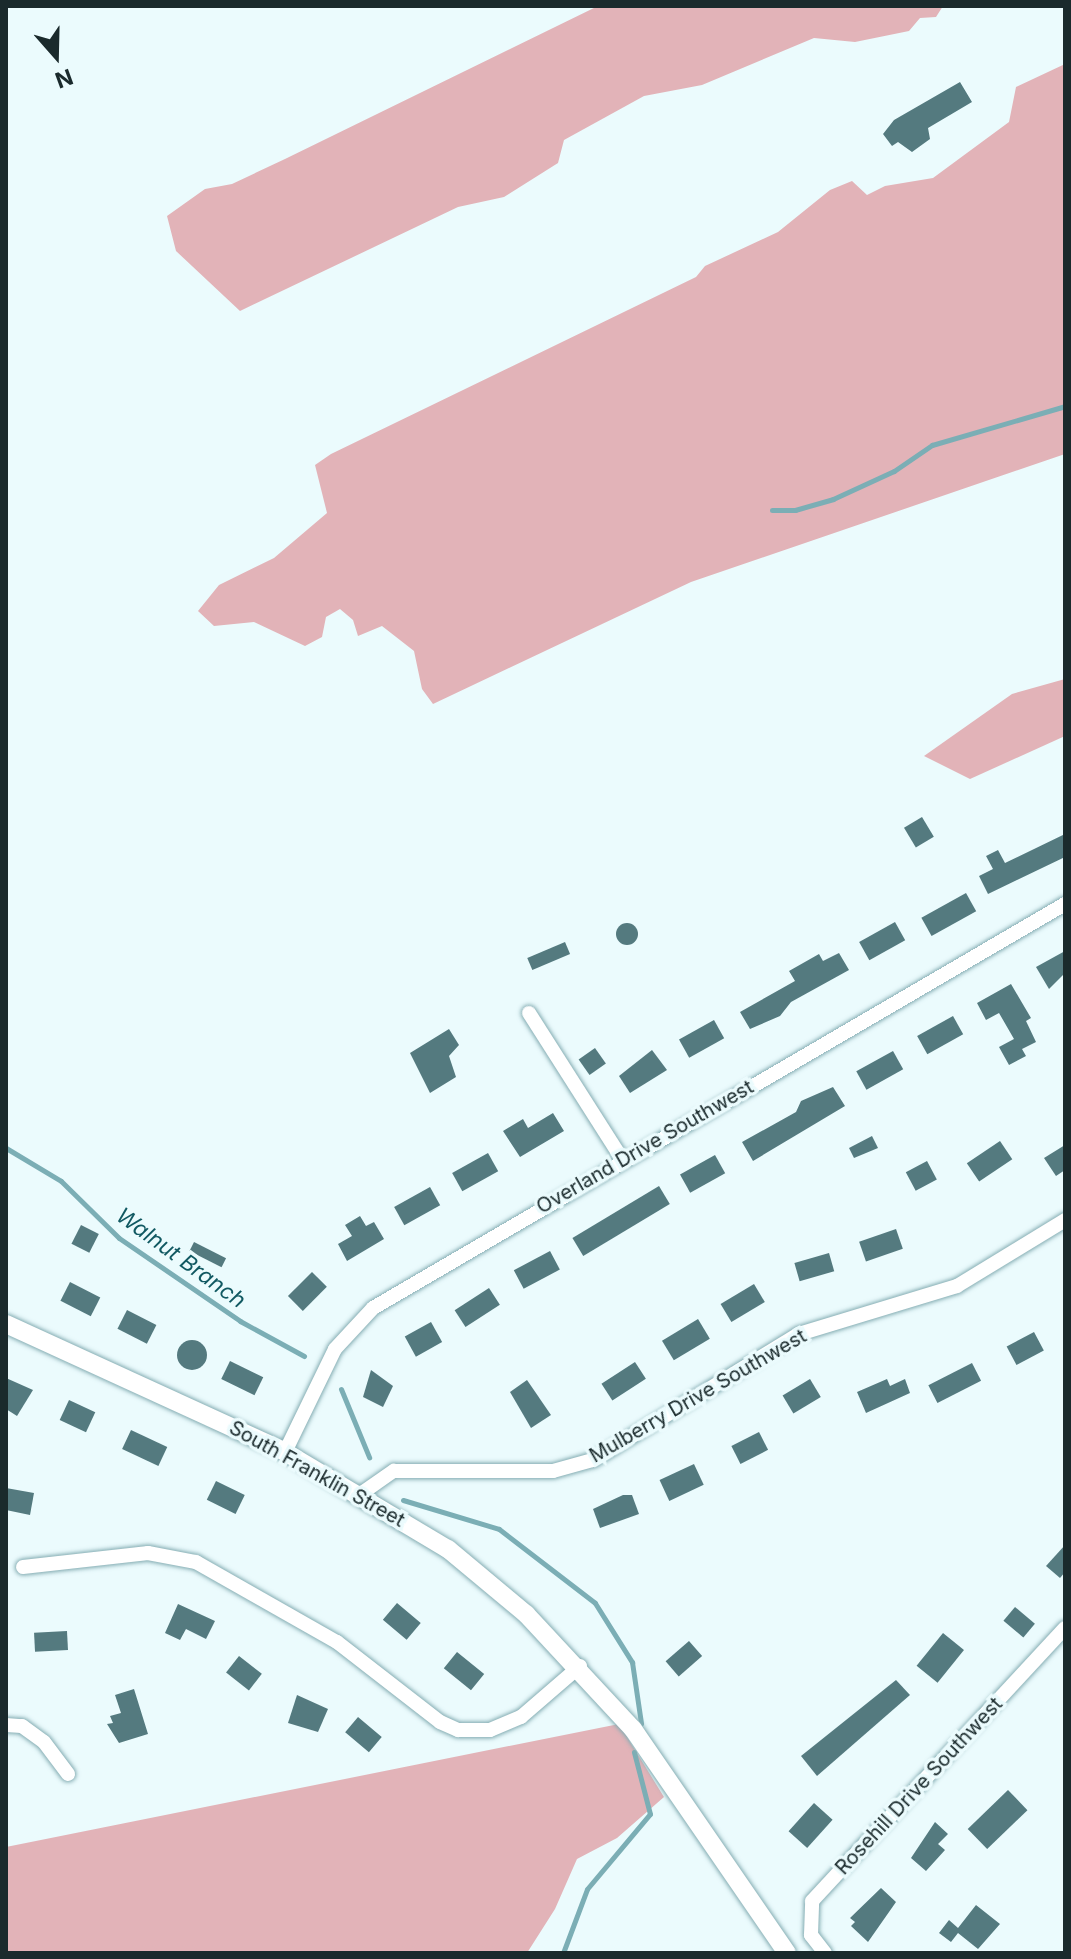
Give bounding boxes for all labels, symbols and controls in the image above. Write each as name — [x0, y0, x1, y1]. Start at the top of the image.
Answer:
north arrow — [16, 16, 96, 96]
text: N — [52, 63, 77, 94]
street label: Overland Drive Southwest — [532, 1075, 758, 1219]
water label: Walnut Branch — [111, 1202, 251, 1314]
street label: Mulberry Drive Southwest — [585, 1324, 811, 1468]
street label: South Franklin Street — [225, 1416, 409, 1532]
street label: Rosehill Drive Southwest — [830, 1692, 1008, 1880]

